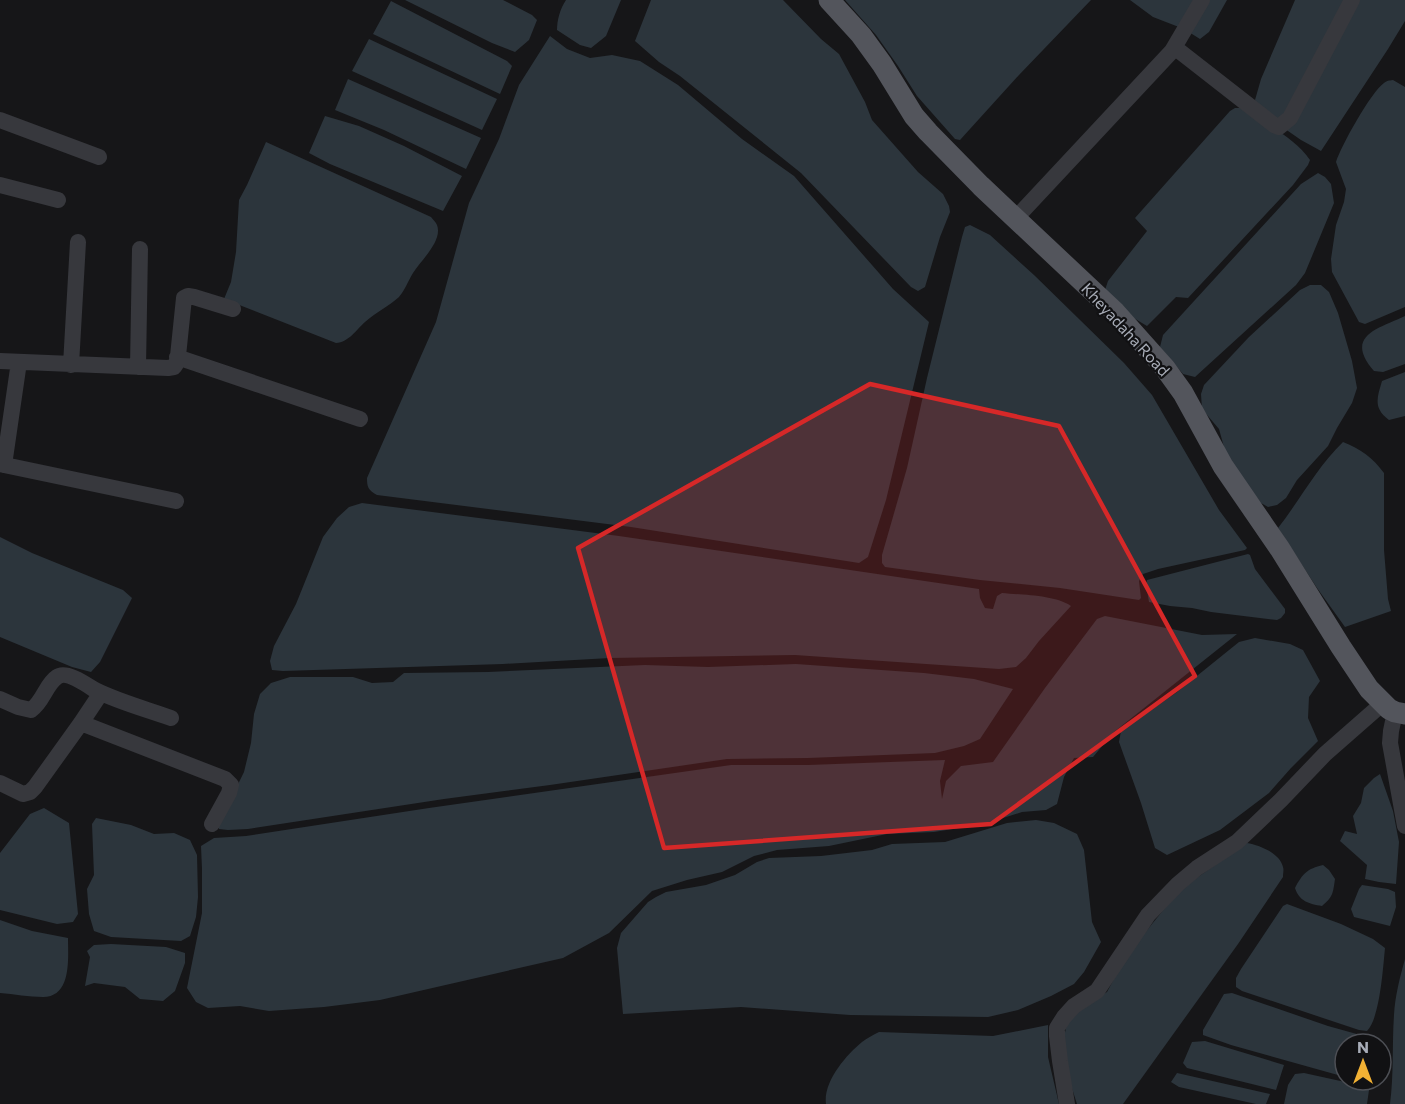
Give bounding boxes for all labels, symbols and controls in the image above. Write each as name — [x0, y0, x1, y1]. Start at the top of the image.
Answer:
street label: Kheyadaha Road — [1078, 279, 1174, 379]
north arrow — [1333, 1032, 1393, 1092]
text: N — [1357, 1037, 1369, 1056]

